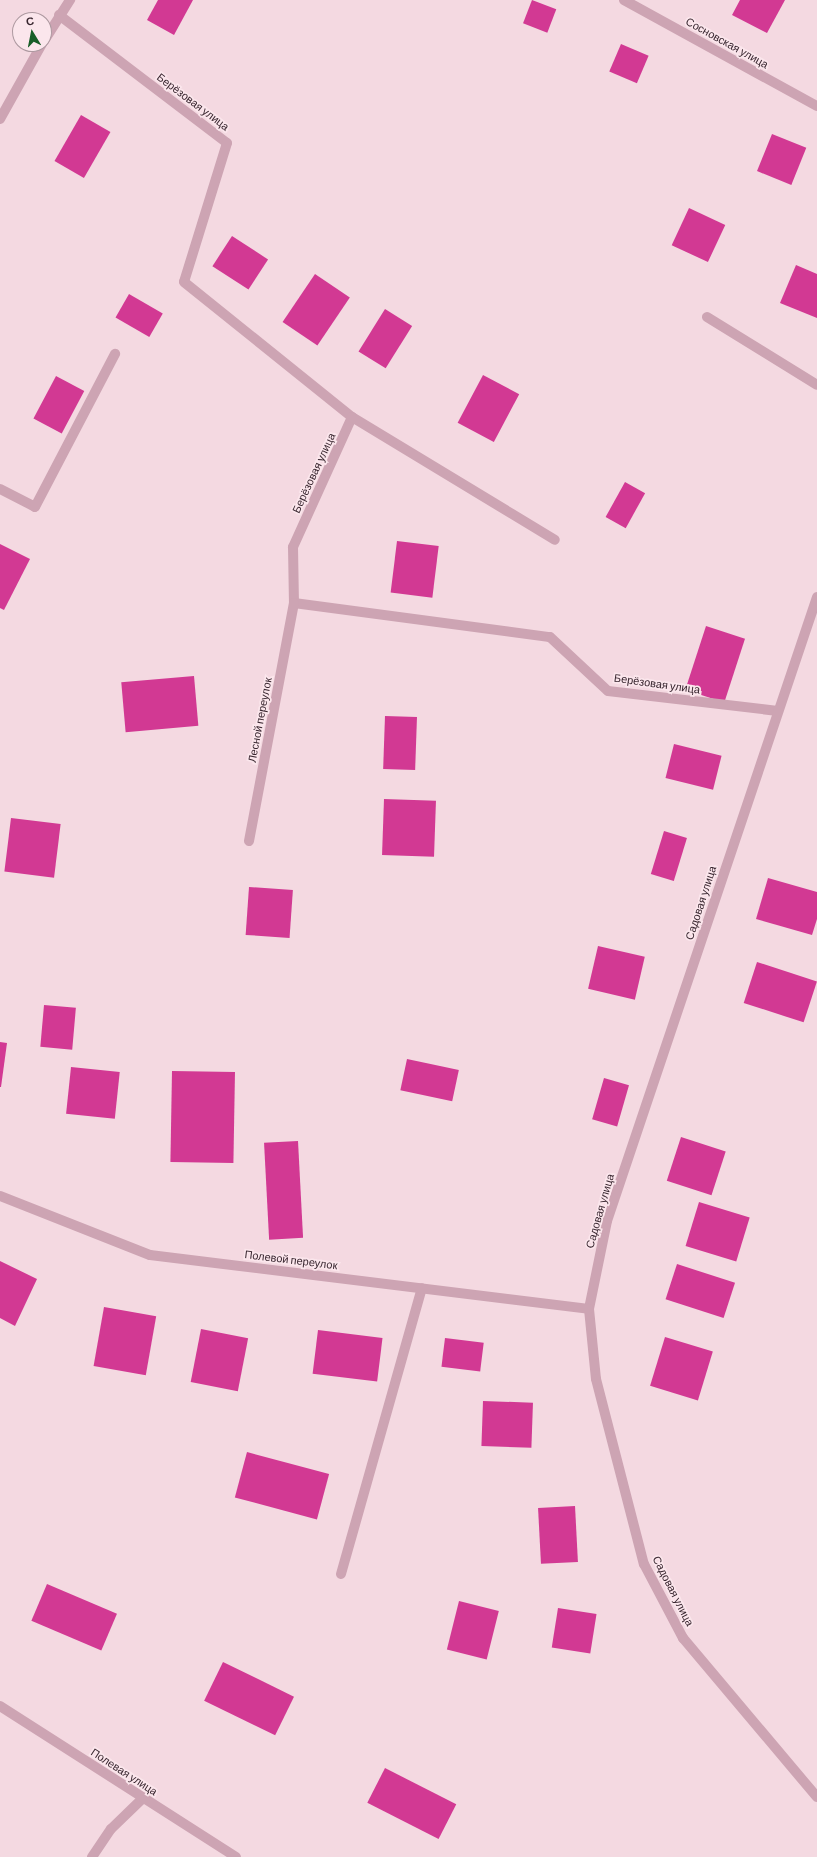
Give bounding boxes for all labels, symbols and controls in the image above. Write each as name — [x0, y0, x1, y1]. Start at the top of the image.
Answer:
north arrow — [12, 12, 52, 52]
text: С — [25, 14, 35, 28]
street label: Сосновская улица — [683, 15, 771, 71]
street label: Берёзовая улица — [154, 71, 232, 133]
street label: Берёзовая улица — [290, 431, 338, 515]
street label: Берёзовая улица — [613, 671, 701, 697]
street label: Лесной переулок — [245, 676, 275, 764]
street label: Садовая улица — [683, 864, 719, 942]
street label: Садовая улица — [583, 1172, 617, 1250]
street label: Полевой переулок — [244, 1248, 338, 1272]
street label: Садовая улица — [650, 1554, 696, 1628]
street label: Полевая улица — [88, 1746, 160, 1798]

